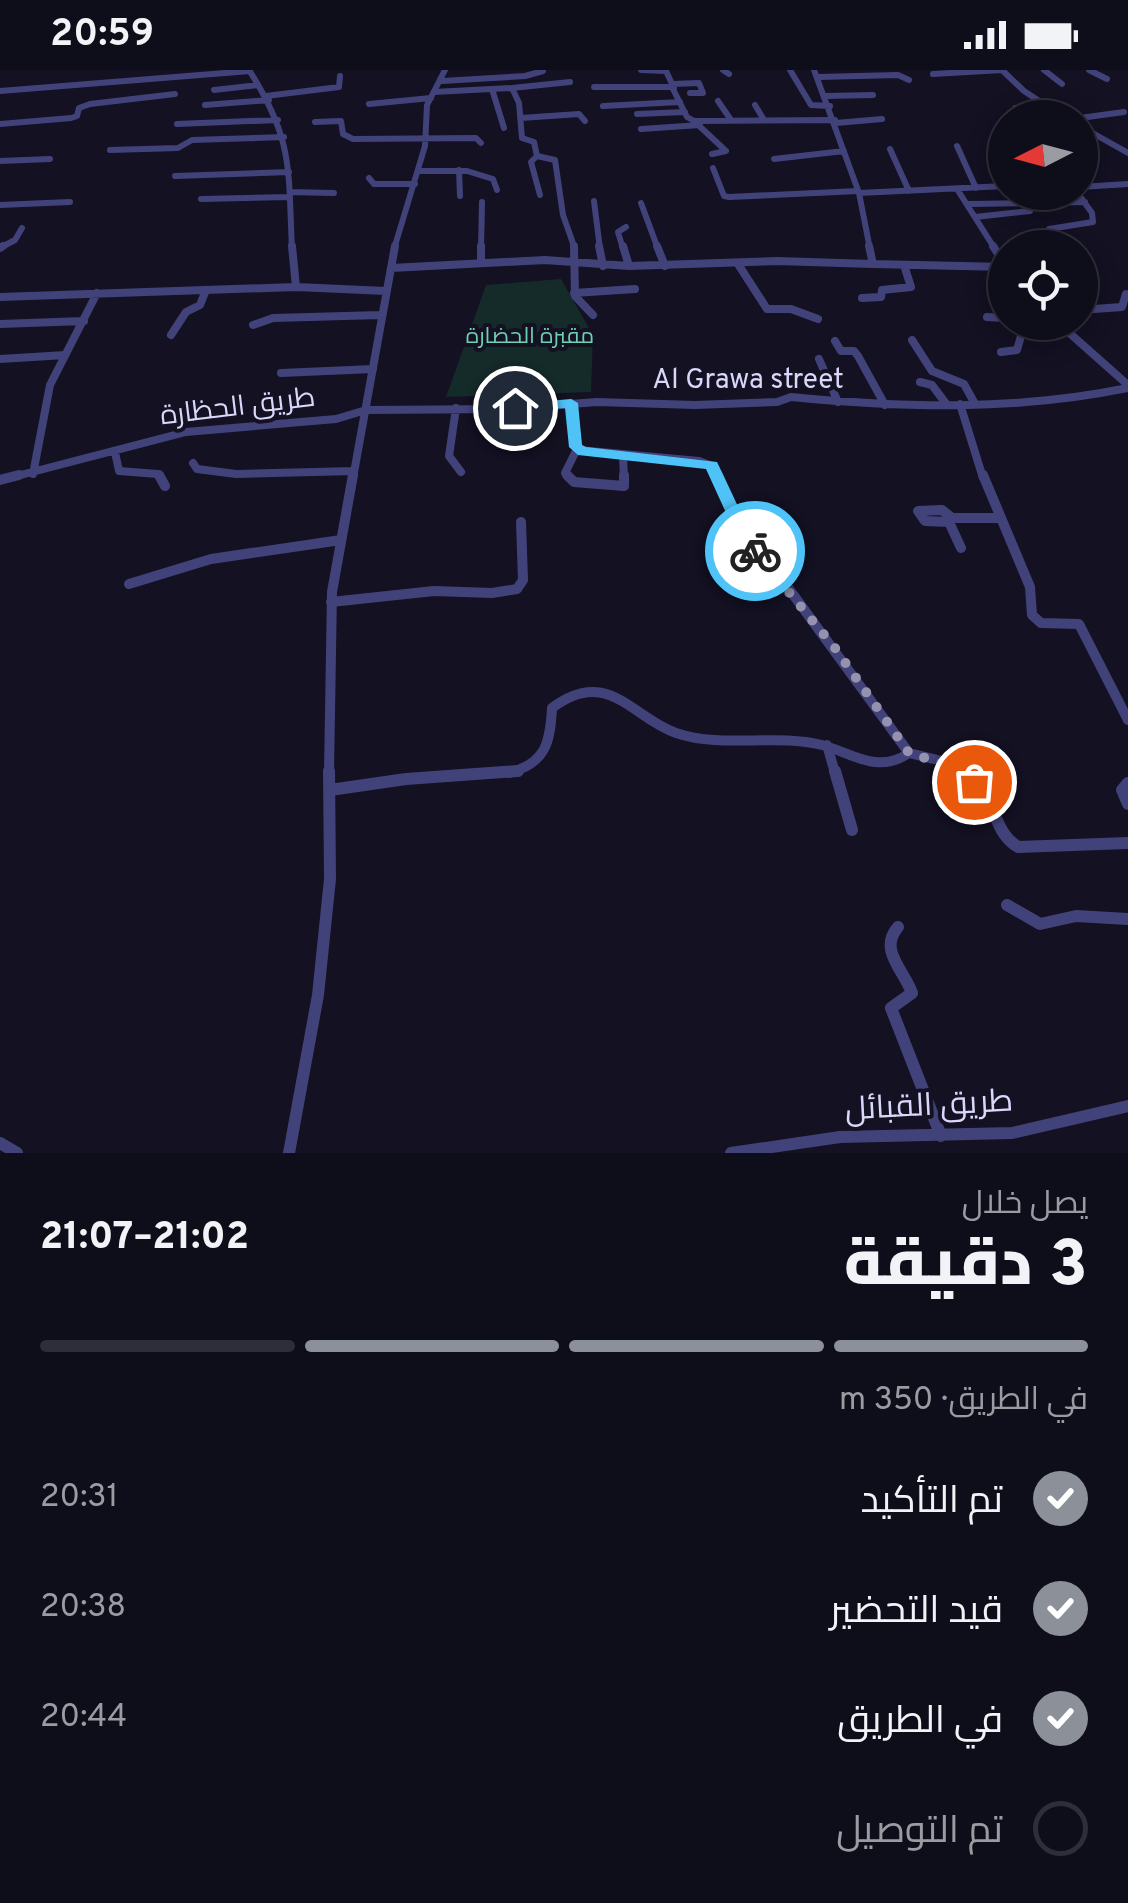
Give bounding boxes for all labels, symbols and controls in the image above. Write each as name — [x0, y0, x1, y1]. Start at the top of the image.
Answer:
text: 20:59 — [50, 11, 154, 60]
north arrow — [988, 100, 1098, 210]
map controls — [988, 100, 1098, 340]
button: locate — [988, 230, 1098, 340]
park label: مقبرة الحضارة — [466, 324, 594, 351]
street label: Al Grawa street — [652, 363, 844, 399]
pin — [473, 366, 558, 451]
street label: طريق الحظارة — [159, 381, 317, 435]
icon: home — [488, 381, 543, 436]
courier — [705, 501, 805, 601]
icon: bike — [728, 524, 783, 579]
pin — [932, 740, 1017, 825]
icon: bag — [947, 755, 1002, 810]
street label: طريق القبائل — [844, 1083, 1014, 1131]
text: يصل خلال — [962, 1185, 1088, 1225]
text: 21:02–21:07 — [40, 1214, 249, 1263]
text: 3 دقيقة — [844, 1227, 1088, 1309]
text: في الطريق · 350 m — [839, 1381, 1088, 1421]
icon: check — [1033, 1471, 1088, 1526]
text: 20:31 — [40, 1478, 118, 1518]
text: تم التأكيد — [861, 1478, 1003, 1527]
icon: check — [1033, 1581, 1088, 1636]
text: 20:38 — [40, 1588, 126, 1628]
text: قيد التحضير — [830, 1588, 1003, 1637]
icon: check — [1033, 1691, 1088, 1746]
text: 20:44 — [40, 1698, 127, 1738]
text: في الطريق — [837, 1698, 1003, 1747]
text: تم التوصيل — [836, 1808, 1003, 1857]

